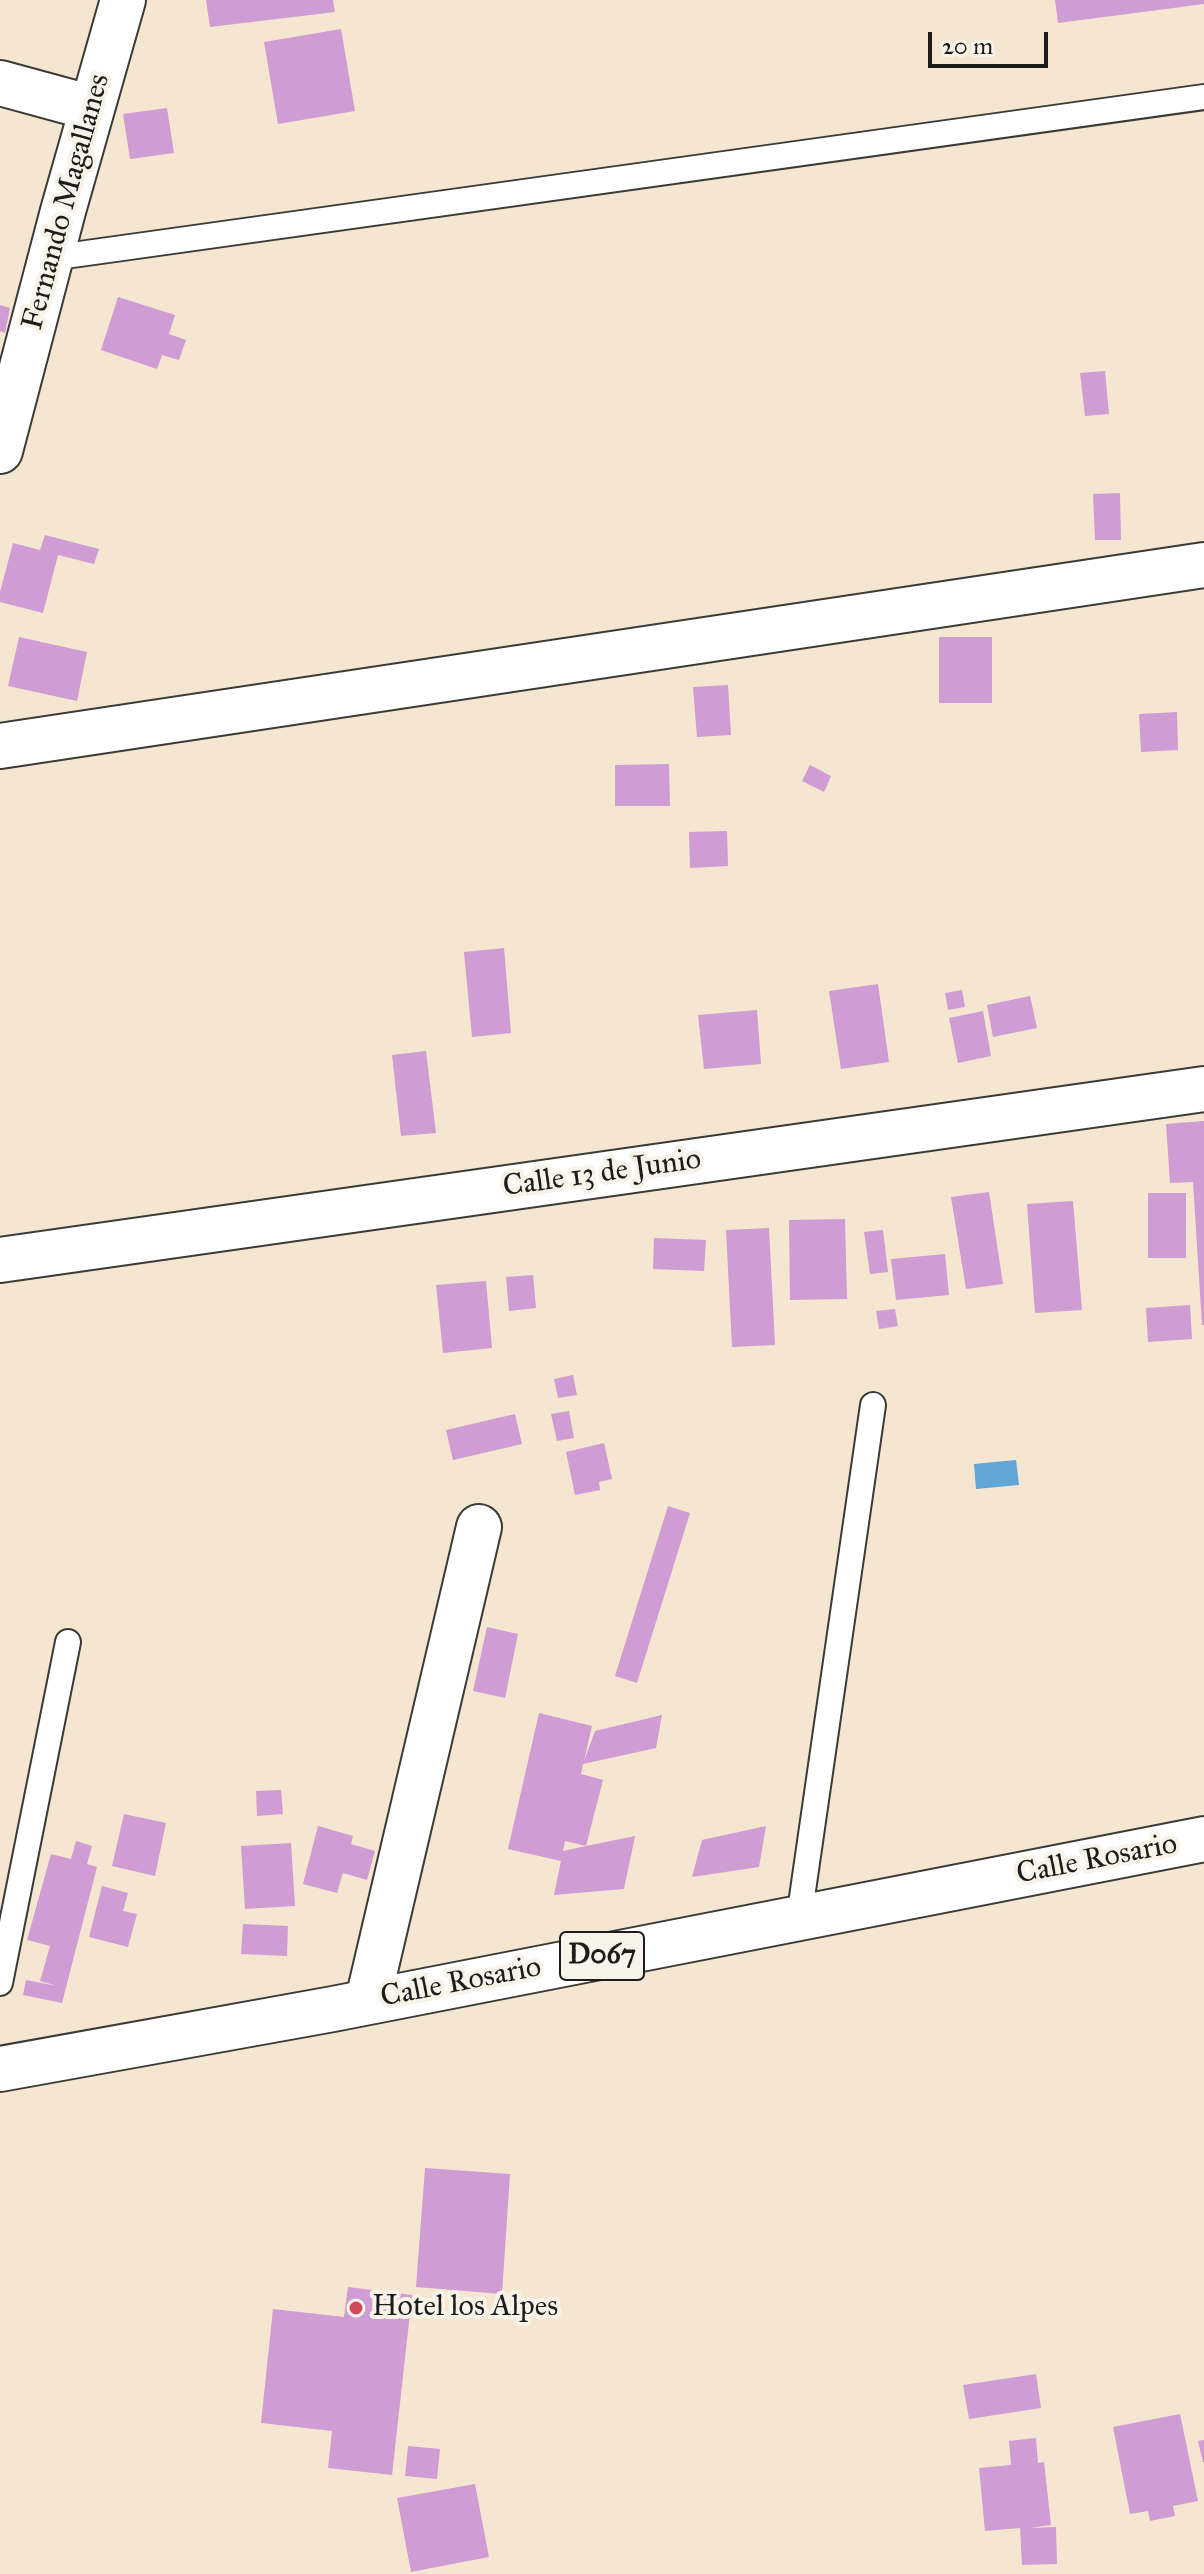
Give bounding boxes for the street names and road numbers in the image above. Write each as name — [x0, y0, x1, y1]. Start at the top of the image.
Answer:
street label: Fernando Magallanes — [16, 70, 118, 334]
street label: Calle 13 de Junio — [501, 1142, 703, 1206]
street label: Calle Rosario — [1014, 1827, 1180, 1893]
road number: D067 — [560, 1932, 644, 1980]
street label: Calle Rosario — [378, 1950, 544, 2016]

